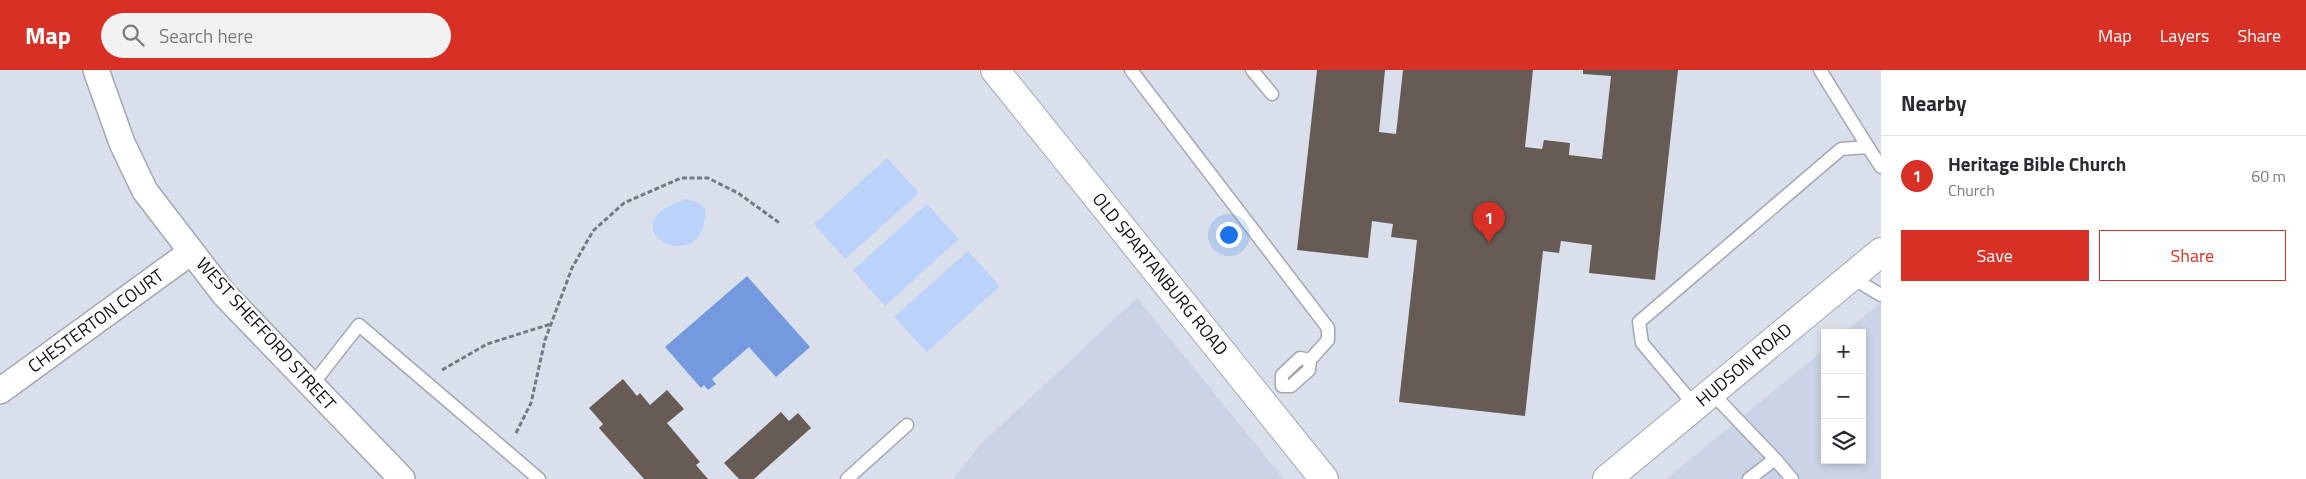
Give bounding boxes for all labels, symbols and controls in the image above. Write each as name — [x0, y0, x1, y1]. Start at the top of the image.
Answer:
search box — [101, 13, 451, 58]
text: Map — [25, 17, 71, 53]
icon: search — [119, 21, 147, 49]
text: Search here — [159, 21, 253, 50]
text: Map — [2098, 22, 2132, 49]
text: Layers — [2160, 22, 2209, 49]
text: Share — [2237, 22, 2281, 49]
text: Nearby — [1901, 87, 1966, 119]
text: Heritage Bible Church — [1948, 149, 2126, 178]
text: 1 — [1913, 164, 1921, 188]
text: 60 m — [2251, 164, 2286, 188]
text: Church — [1948, 178, 1995, 202]
street label: OLD SPARTANBURG ROAD — [1086, 186, 1235, 361]
pin: 1 — [1473, 202, 1505, 243]
your location — [1216, 222, 1242, 248]
button: Save — [1901, 230, 2089, 281]
button: Share — [2099, 230, 2286, 281]
street label: WEST SHEFFORD STREET — [190, 251, 343, 417]
street label: CHESTERTON COURT — [22, 262, 170, 379]
street label: HUDSON ROAD — [1690, 316, 1798, 413]
map controls — [1821, 329, 1866, 464]
button: + — [1821, 329, 1866, 374]
button: − — [1821, 374, 1866, 419]
button: layers — [1821, 419, 1866, 464]

